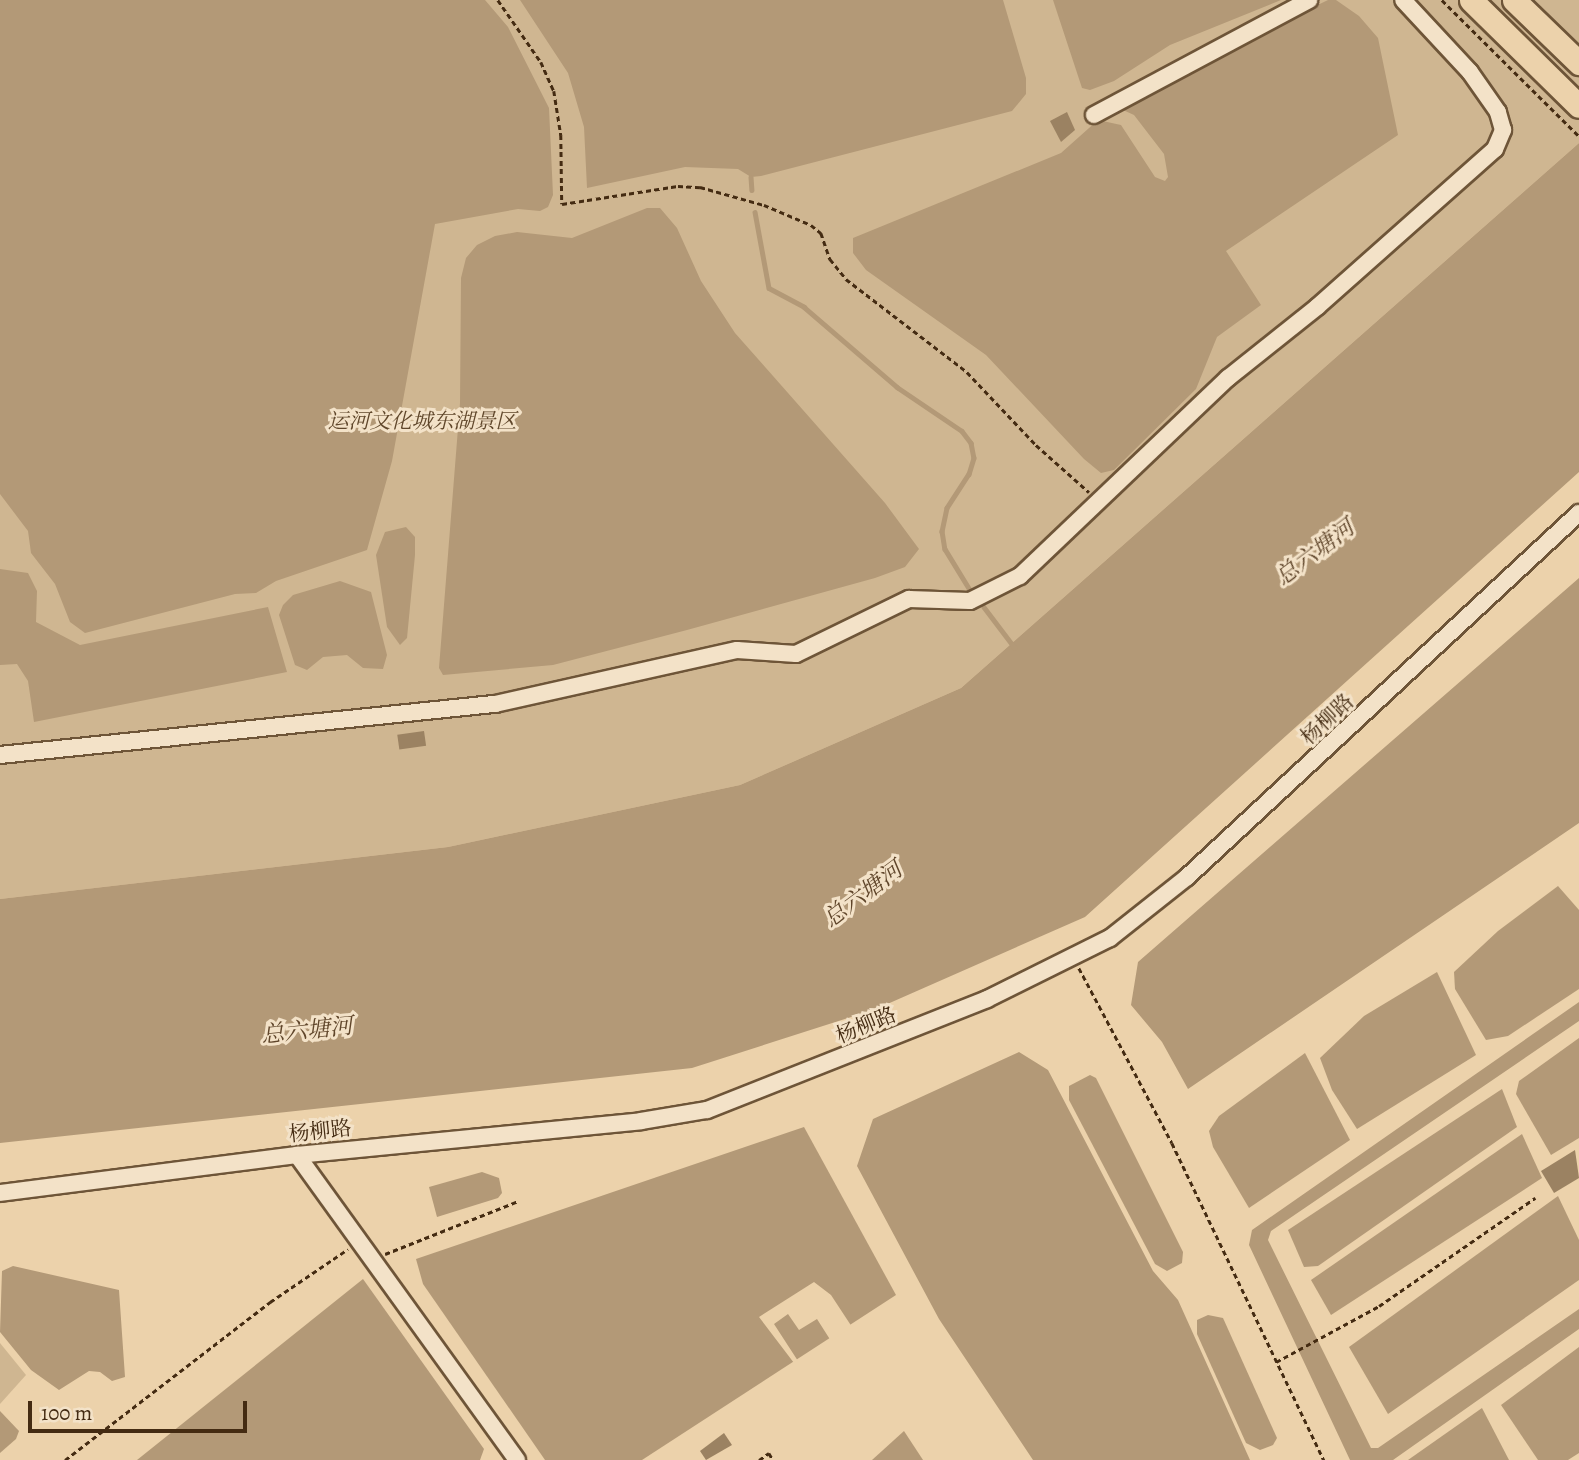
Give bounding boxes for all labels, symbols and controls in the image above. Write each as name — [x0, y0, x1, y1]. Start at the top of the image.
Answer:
park label: 运河文化城东湖景区 — [328, 408, 516, 434]
water label: 总六塘河 — [1270, 514, 1360, 592]
street label: 杨柳路 — [1295, 688, 1359, 750]
water label: 总六塘河 — [818, 856, 908, 934]
street label: 杨柳路 — [832, 1002, 900, 1048]
water label: 总六塘河 — [260, 1012, 354, 1050]
street label: 杨柳路 — [287, 1115, 353, 1147]
scale bar — [32, 1386, 250, 1430]
text: 100 m — [41, 1399, 92, 1427]

